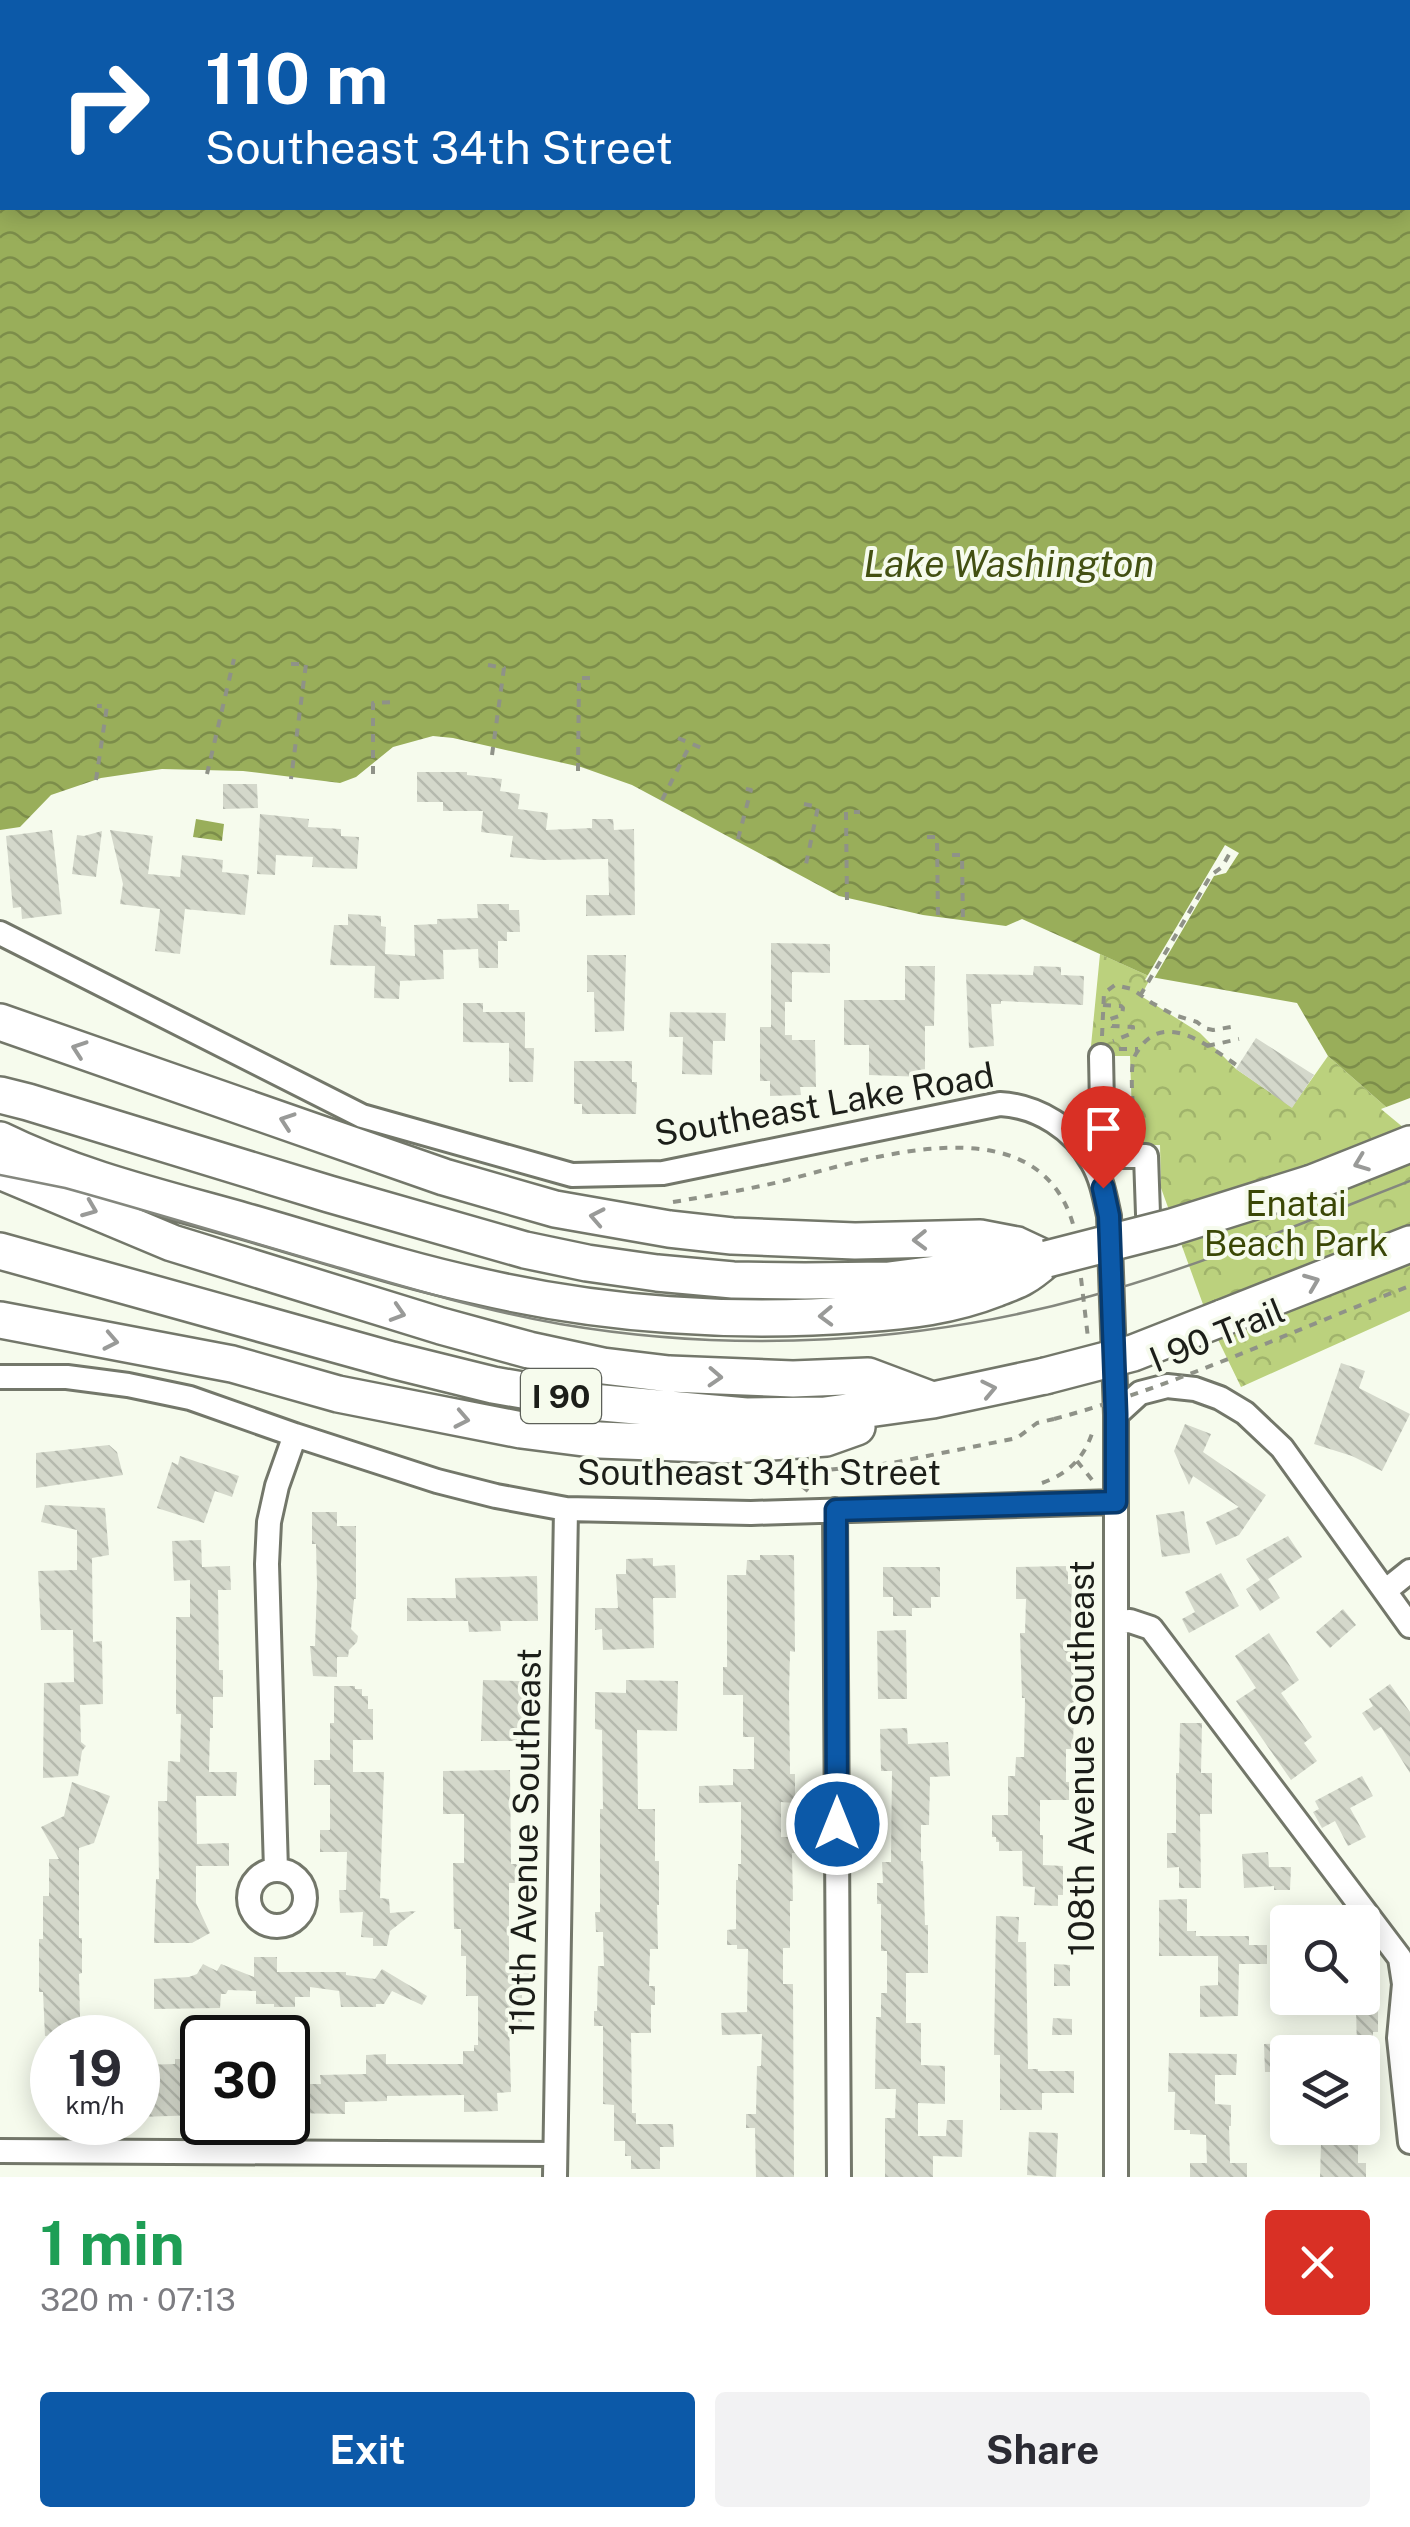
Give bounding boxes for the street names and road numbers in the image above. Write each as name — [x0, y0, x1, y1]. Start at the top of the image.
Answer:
street label: Southeast Lake Road — [651, 1054, 997, 1154]
street label: I 90 Trail — [1144, 1289, 1290, 1381]
road number: I 90 — [521, 1369, 601, 1423]
street label: Southeast 34th Street — [577, 1452, 941, 1493]
street label: 108th Avenue Southeast — [1061, 1560, 1102, 1956]
street label: 110th Avenue Southeast — [501, 1648, 549, 2036]

